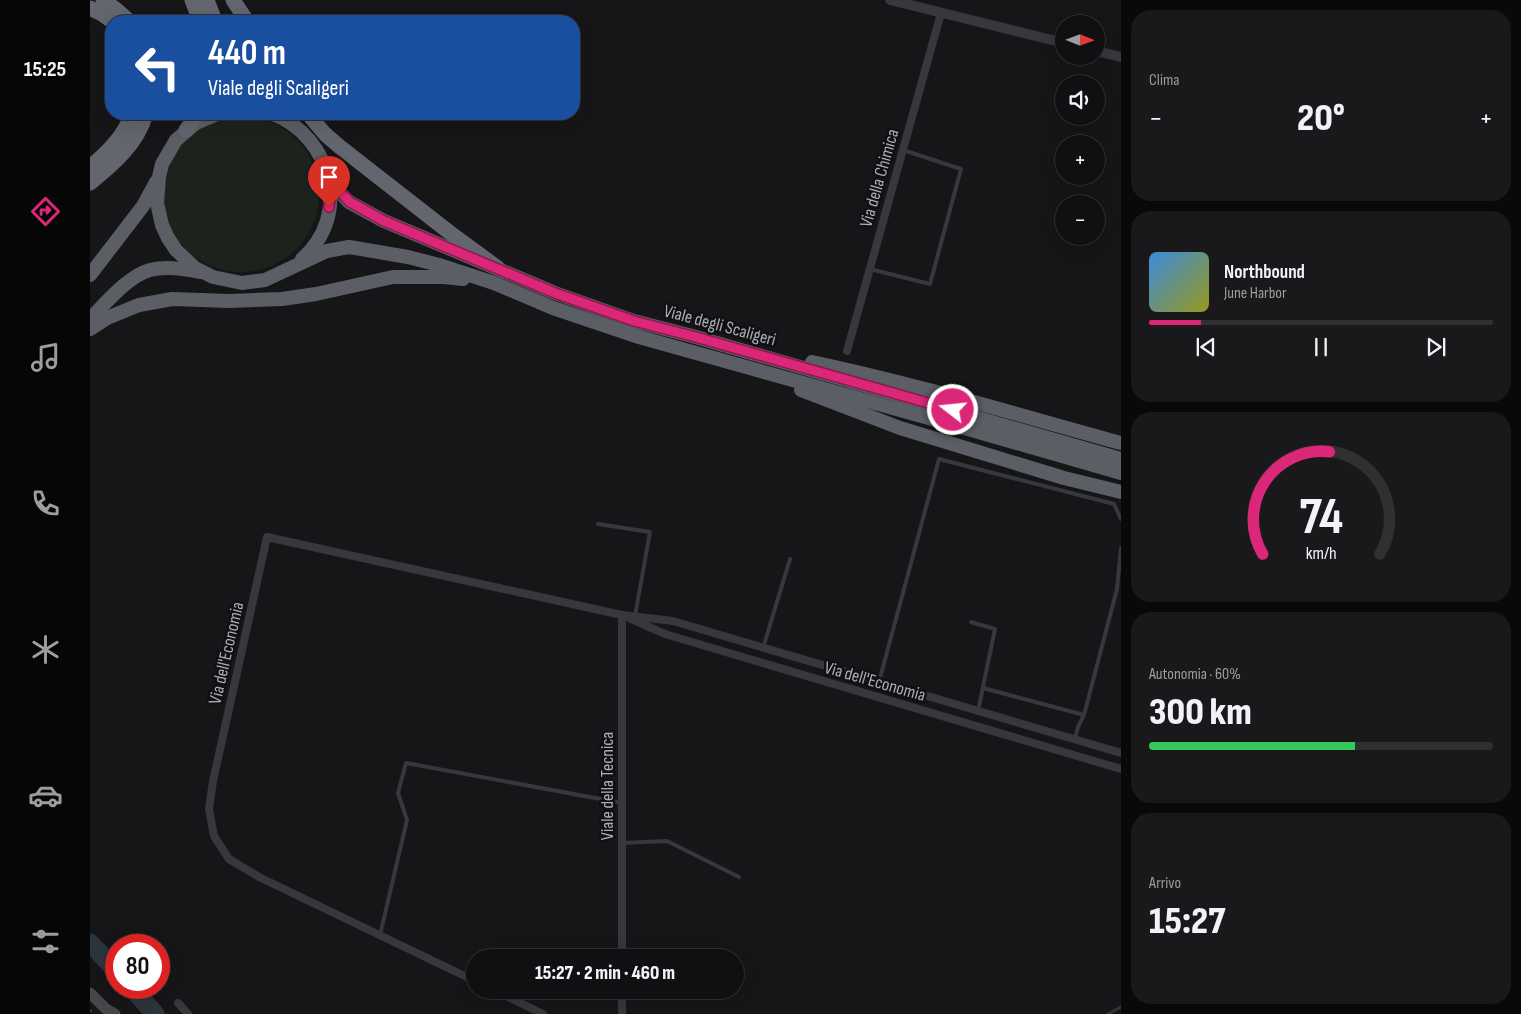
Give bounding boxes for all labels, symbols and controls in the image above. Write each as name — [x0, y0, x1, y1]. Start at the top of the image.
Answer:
north arrow — [1055, 15, 1105, 65]
map controls — [1055, 15, 1105, 245]
text: 440 m — [208, 32, 286, 75]
icon: left — [125, 35, 190, 100]
text: 15:25 — [24, 56, 66, 83]
text: Clima — [1149, 71, 1179, 90]
text: Viale degli Scaligeri — [208, 75, 349, 102]
button: sound — [1055, 75, 1105, 125]
text: 20° — [1297, 96, 1345, 141]
text: − — [1149, 102, 1163, 135]
text: + — [1479, 102, 1493, 135]
street label: Via della Chimica — [855, 127, 904, 230]
button: + — [1055, 135, 1105, 185]
pin — [308, 156, 350, 207]
icon: arrive — [315, 163, 343, 191]
icon: directions — [28, 194, 63, 229]
button: − — [1055, 195, 1105, 245]
text: Northbound — [1224, 261, 1305, 284]
text: June Harbor — [1224, 284, 1287, 303]
street label: Viale degli Scaligeri — [662, 300, 778, 351]
icon: previous — [1192, 333, 1220, 361]
icon: pause — [1307, 333, 1335, 361]
icon: next — [1422, 333, 1450, 361]
icon: music — [28, 340, 63, 375]
position arrow — [926, 383, 978, 435]
icon: phone — [28, 486, 63, 521]
text: 74 — [1299, 486, 1343, 549]
text: km/h — [1306, 543, 1336, 564]
street label: Via dell'Economia — [205, 600, 248, 706]
icon: climate — [28, 632, 63, 667]
street label: Via dell'Economia — [822, 657, 928, 706]
text: Autonomia · 60% — [1149, 665, 1241, 684]
text: 300 km — [1149, 690, 1252, 735]
street label: Viale della Tecnica — [597, 732, 618, 840]
icon: car — [28, 778, 63, 813]
text: Arrivo — [1149, 874, 1181, 893]
text: 15:27 — [1149, 899, 1225, 944]
icon: filters — [28, 924, 63, 959]
speed limit sign: 80 — [105, 934, 170, 999]
text: 15:27 · 2 min · 460 m — [535, 962, 675, 985]

